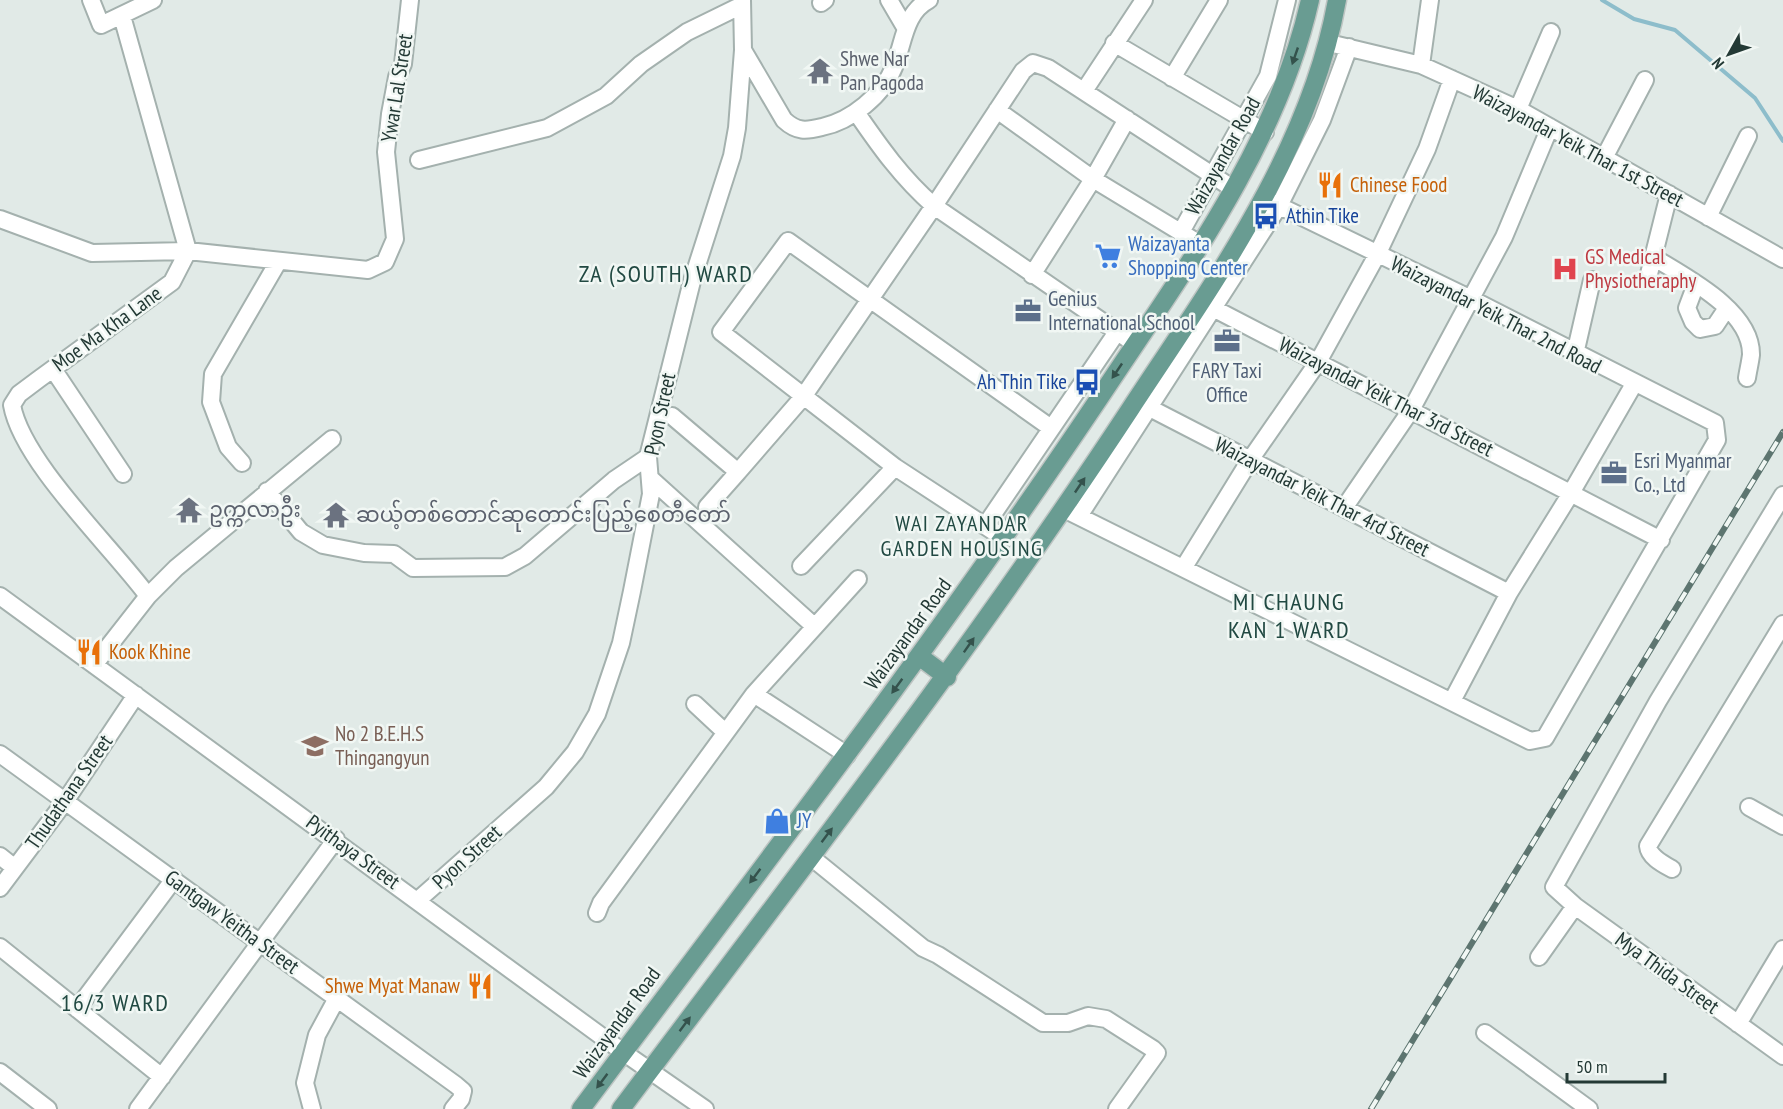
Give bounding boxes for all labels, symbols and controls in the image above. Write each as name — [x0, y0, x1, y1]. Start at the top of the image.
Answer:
north arrow — [1699, 24, 1759, 84]
street label: Ywar Lal Street — [375, 32, 418, 144]
place label: Shwe Nar Pan Pagoda — [840, 45, 924, 96]
one-way arrow — [1290, 48, 1300, 66]
text: N — [1707, 54, 1728, 73]
temple icon: Shwe Nar Pan Pagoda — [805, 56, 835, 86]
street label: Waizayandar Yeik Thar 1st Street — [1468, 78, 1689, 213]
street label: Waizayandar Road — [1179, 92, 1266, 220]
restaurant icon: Chinese Food — [1315, 170, 1345, 200]
place label: Chinese Food — [1350, 171, 1447, 198]
bus stop icon: Athin Tike — [1251, 201, 1281, 231]
place label: Athin Tike — [1286, 202, 1359, 229]
place label: Waizayanta Shopping Center — [1128, 230, 1248, 281]
supermarket icon: Waizayanta Shopping Center — [1093, 241, 1123, 271]
place label: GS Medical Physiotheraphy — [1585, 243, 1697, 294]
street label: Waizayandar Yeik Thar 2nd Road — [1386, 250, 1606, 380]
hospital icon: GS Medical Physiotheraphy — [1550, 254, 1580, 284]
district label: ZA (SOUTH) WARD — [579, 258, 753, 289]
street label: Moe Ma Kha Lane — [47, 280, 167, 377]
place label: Genius International School — [1048, 285, 1195, 336]
office icon: Genius International School — [1013, 296, 1043, 326]
office icon: FARY Taxi Office — [1212, 326, 1242, 356]
street label: Waizayandar Yeik Thar 3rd Street — [1274, 331, 1498, 463]
place label: FARY Taxi Office — [1192, 357, 1262, 408]
one-way arrow — [1111, 363, 1122, 379]
bus stop icon: Ah Thin Tike — [1072, 367, 1102, 397]
place label: Ah Thin Tike — [977, 368, 1067, 395]
street label: Pyon Street — [638, 370, 681, 458]
street label: Waizayandar Yeik Thar 4rd Street — [1210, 431, 1434, 563]
place label: Esri Myanmar Co., Ltd — [1634, 447, 1732, 498]
office icon: Esri Myanmar Co., Ltd — [1599, 458, 1629, 488]
one-way arrow — [1075, 477, 1086, 493]
temple icon: ဥက္ကလာဦး — [174, 495, 204, 525]
place label: ဥက္ကလာဦး — [209, 495, 301, 527]
place label: ဆယ့်တစ်တောင်ဆုတောင်းပြည့်စေတီတော် — [356, 499, 731, 532]
temple icon: ဆယ့်တစ်တောင်ဆုတောင်းပြည့်စေတီတော် — [321, 500, 351, 530]
district label: WAI ZAYANDAR GARDEN HOUSING — [881, 509, 1043, 562]
street label: Waizayandar Road — [858, 573, 957, 695]
district label: MI CHAUNG KAN 1 WARD — [1228, 586, 1350, 645]
restaurant icon: Kook Khine — [74, 637, 104, 667]
place label: Kook Khine — [109, 638, 191, 665]
one-way arrow — [963, 638, 975, 654]
one-way arrow — [891, 678, 903, 694]
place label: No 2 B.E.H.S Thingangyun — [335, 720, 429, 771]
street label: Thudathana Street — [19, 729, 118, 854]
school or university icon: No 2 B.E.H.S Thingangyun — [300, 731, 330, 761]
shop icon: JY — [762, 806, 792, 836]
place label: JY — [796, 807, 812, 834]
street label: Pyithaya Street — [301, 808, 406, 895]
street label: Pyon Street — [427, 818, 507, 895]
one-way arrow — [821, 828, 833, 843]
street label: Gantgaw Yeitha Street — [160, 864, 305, 980]
one-way arrow — [749, 868, 762, 884]
street label: Mya Thida Street — [1610, 926, 1725, 1020]
street label: Waizayandar Road — [567, 962, 666, 1084]
restaurant icon: Shwe Myat Manaw — [465, 971, 495, 1001]
place label: Shwe Myat Manaw — [325, 972, 461, 999]
district label: 16/3 WARD — [61, 987, 169, 1018]
one-way arrow — [679, 1017, 691, 1033]
scale bar — [1567, 1046, 1664, 1084]
text: 50 m — [1576, 1055, 1608, 1078]
one-way arrow — [596, 1072, 608, 1088]

